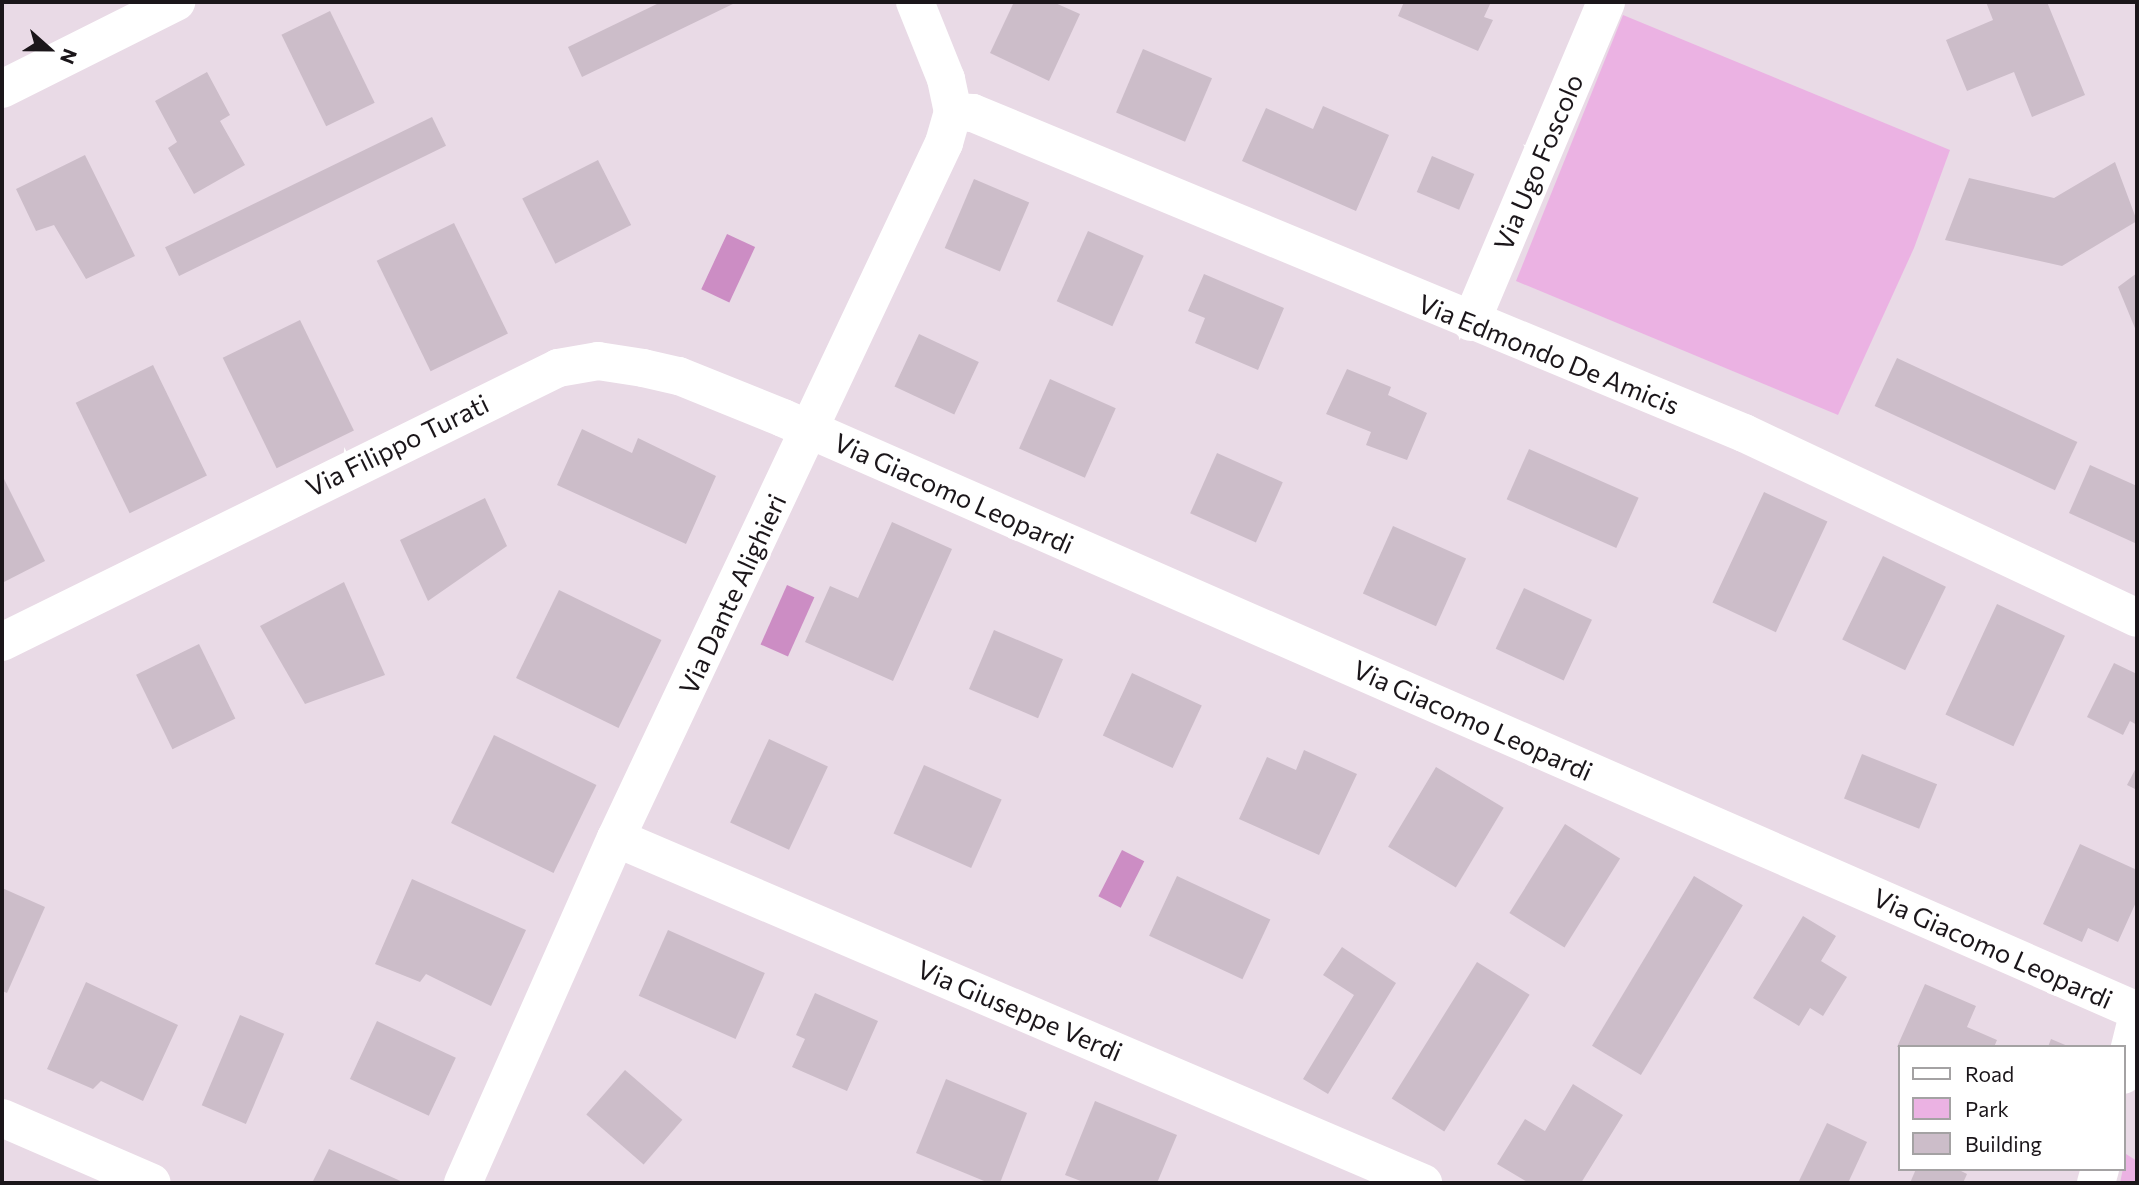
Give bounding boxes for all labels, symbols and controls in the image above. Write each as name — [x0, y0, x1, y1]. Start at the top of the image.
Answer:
north arrow — [14, 14, 84, 84]
text: N — [56, 46, 82, 67]
street label: Via Ugo Foscolo — [1487, 69, 1589, 255]
street label: Via Edmondo De Amicis — [1414, 287, 1684, 421]
street label: Via Filippo Turati — [301, 387, 493, 503]
street label: Via Giacomo Leopardi — [829, 426, 1079, 560]
street label: Via Dante Alighieri — [672, 489, 792, 699]
street label: Via Giacomo Leopardi — [1348, 653, 1598, 787]
street label: Via Giacomo Leopardi — [1868, 881, 2118, 1015]
street label: Via Giuseppe Verdi — [913, 953, 1127, 1067]
legend — [1898, 1045, 2125, 1171]
text: Road — [1965, 1061, 2014, 1086]
text: Park — [1965, 1096, 2009, 1121]
text: Building — [1965, 1131, 2042, 1156]

